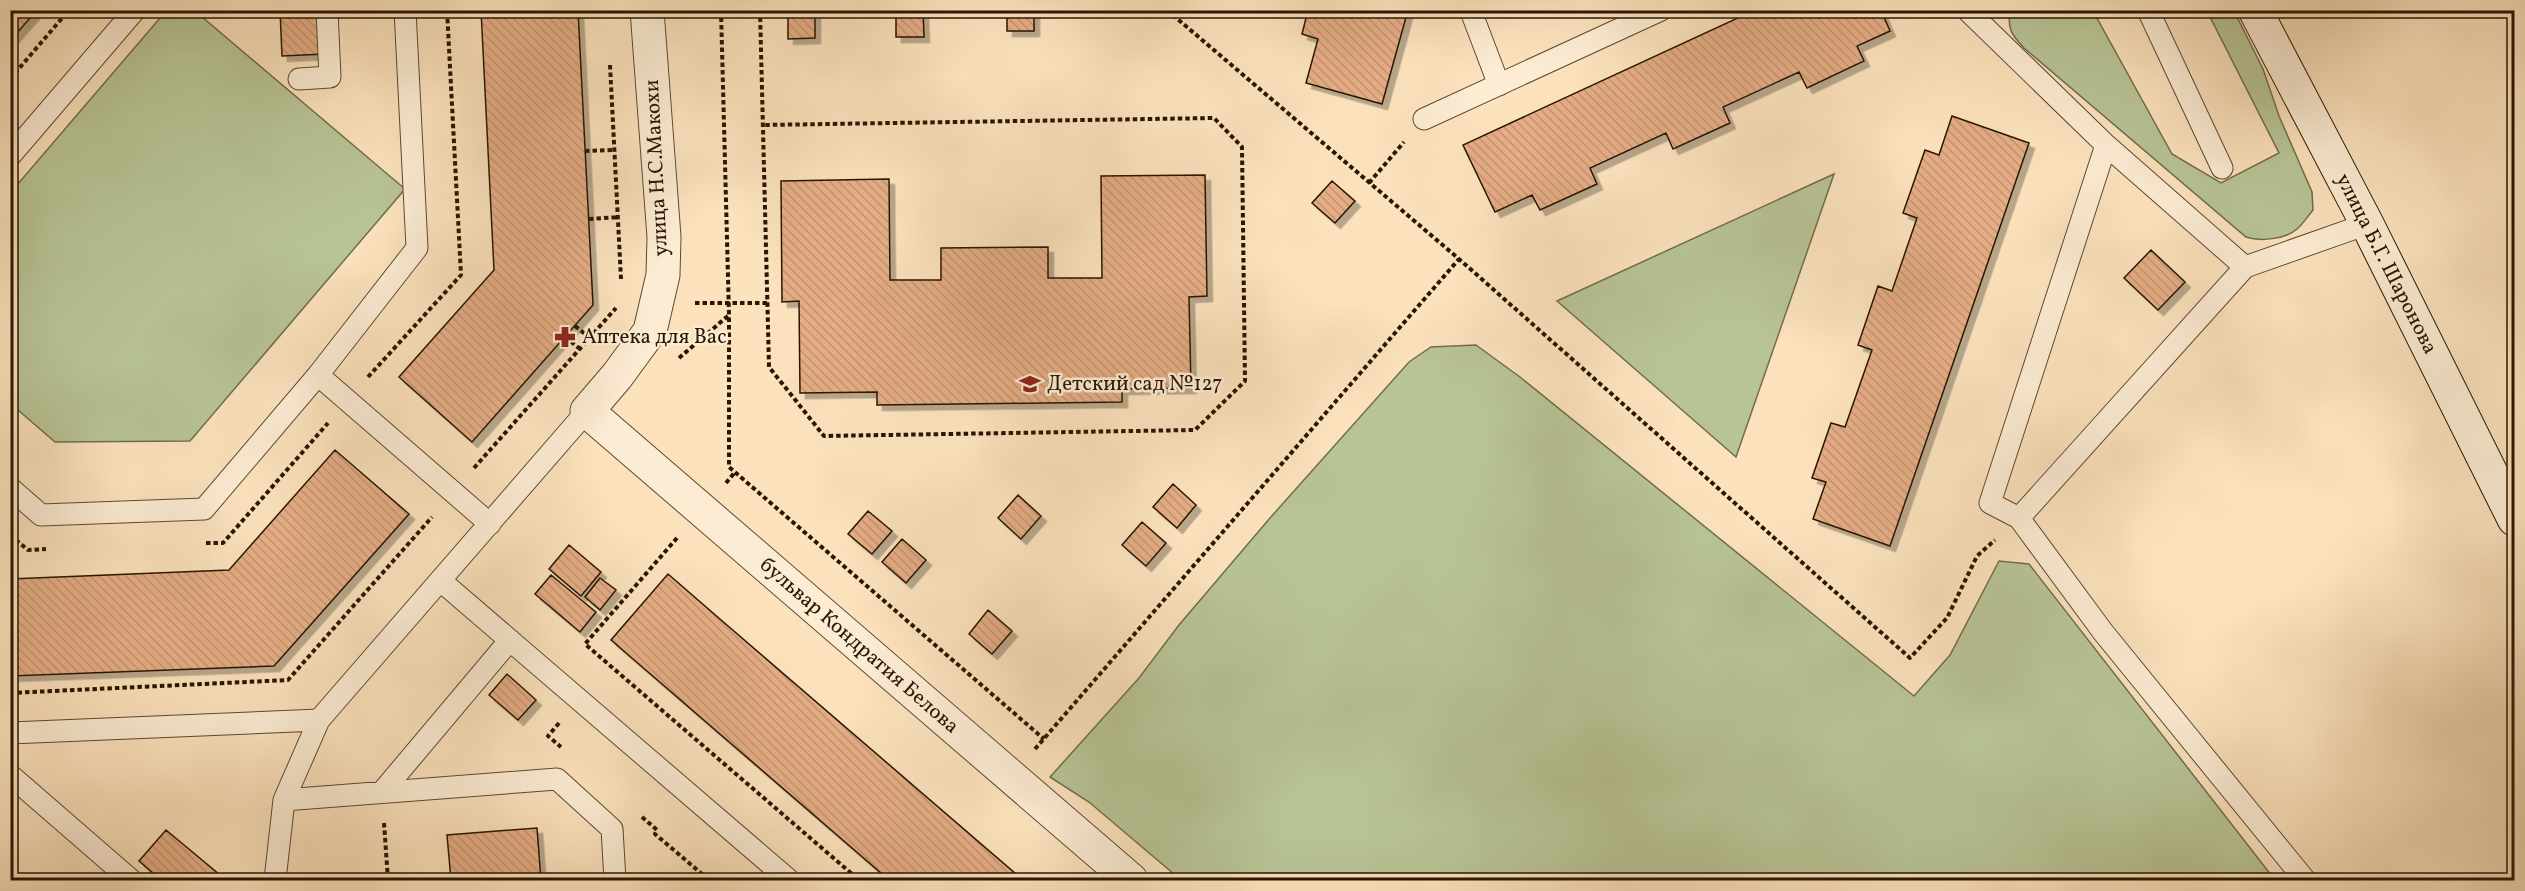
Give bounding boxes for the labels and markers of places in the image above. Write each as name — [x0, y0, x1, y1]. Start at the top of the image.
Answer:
place label: Аптека для Вас — [582, 323, 727, 352]
pharmacy icon: Аптека для Вас — [553, 325, 577, 349]
place label: Детский сад №127 — [1047, 370, 1222, 399]
school or university icon: Детский сад №127 — [1018, 372, 1042, 396]

